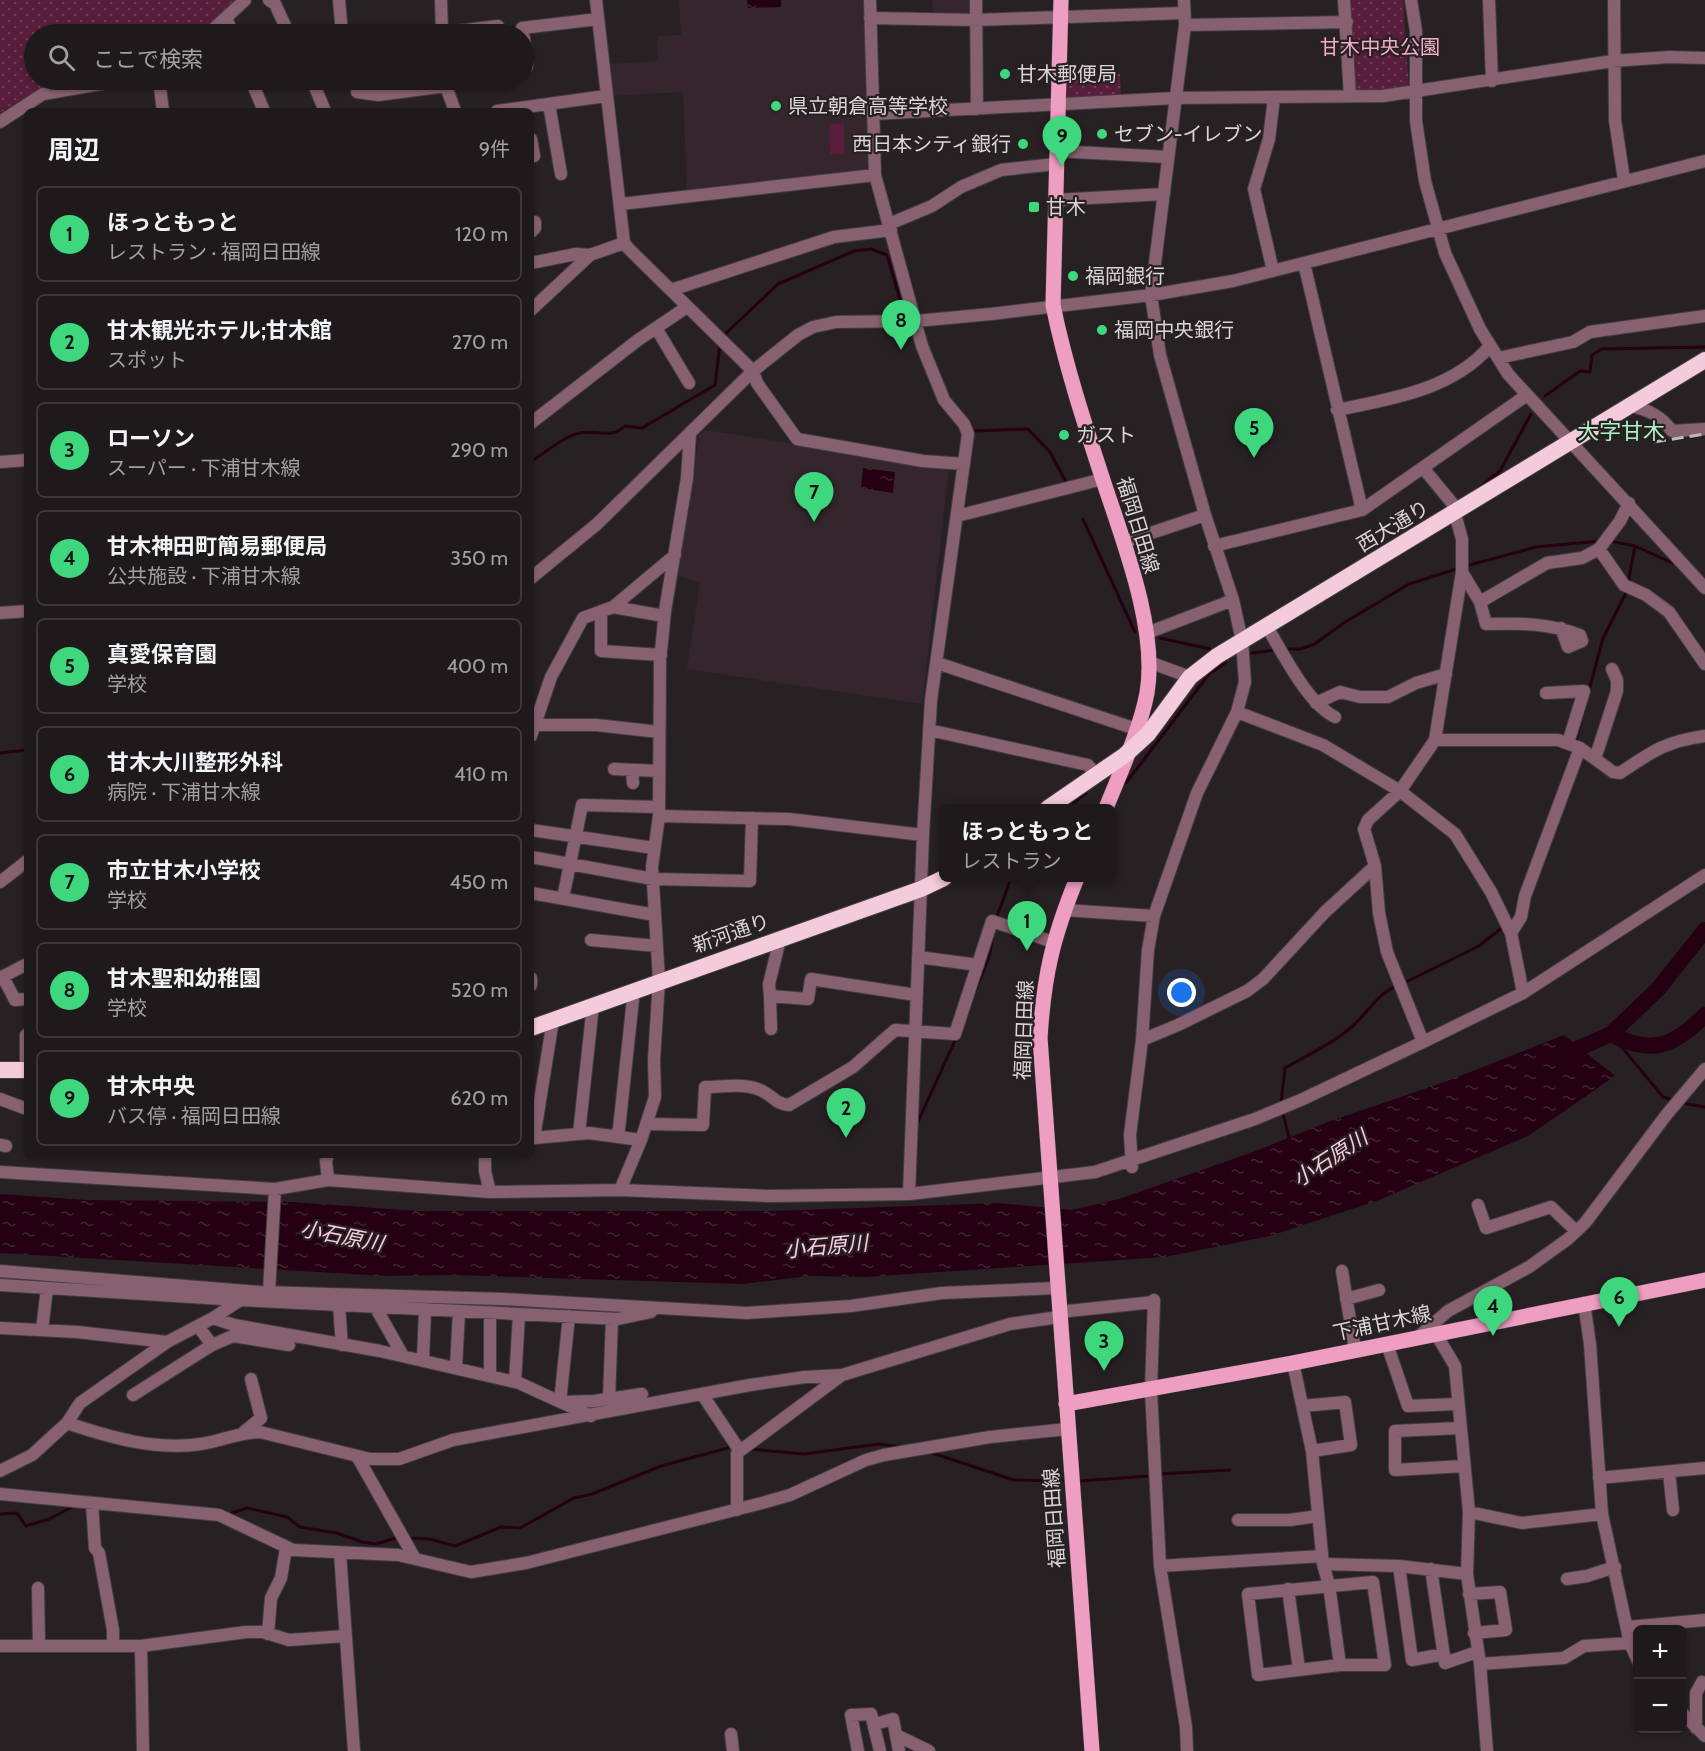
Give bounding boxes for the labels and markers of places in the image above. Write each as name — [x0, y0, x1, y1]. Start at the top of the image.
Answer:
place label: 甘木郵便局 — [1017, 62, 1117, 86]
marker: 甘木郵便局 — [998, 67, 1012, 81]
place label: 県立朝倉高等学校 — [788, 94, 948, 118]
marker: 県立朝倉高等学校 — [769, 99, 783, 113]
pin: 9 — [1042, 116, 1082, 166]
place label: セブン-イレブン — [1114, 122, 1262, 146]
marker: セブン-イレブン — [1095, 127, 1109, 141]
place label: 西日本シティ銀行 — [852, 132, 1011, 156]
marker: 西日本シティ銀行 — [1016, 137, 1030, 151]
place label: 甘木 — [1046, 195, 1086, 219]
marker: 甘木 — [1027, 200, 1041, 214]
place label: 福岡銀行 — [1085, 264, 1165, 288]
marker: 福岡銀行 — [1066, 269, 1080, 283]
pin: 8 — [882, 300, 920, 350]
place label: 福岡中央銀行 — [1114, 318, 1234, 342]
marker: 福岡中央銀行 — [1095, 323, 1109, 337]
pin: 5 — [1234, 408, 1274, 458]
place label: ガスト — [1076, 423, 1136, 447]
marker: ガスト — [1057, 428, 1071, 442]
pin: 7 — [794, 472, 834, 522]
pin: 1 — [1008, 902, 1046, 951]
pin: 2 — [826, 1088, 866, 1138]
pin: 6 — [1600, 1278, 1638, 1327]
pin: 4 — [1474, 1286, 1512, 1336]
pin: 3 — [1084, 1322, 1124, 1371]

